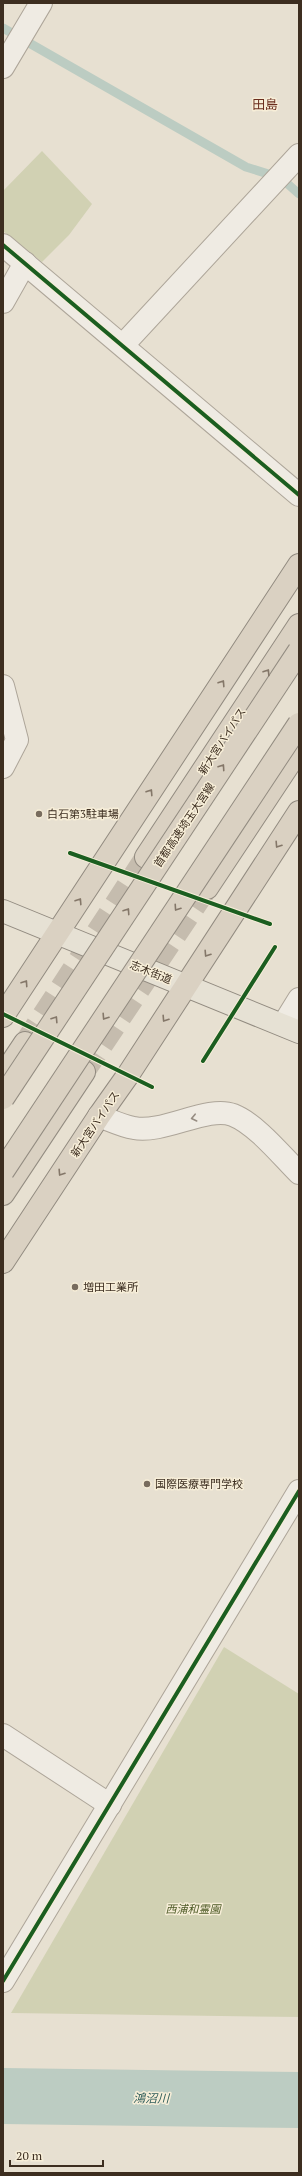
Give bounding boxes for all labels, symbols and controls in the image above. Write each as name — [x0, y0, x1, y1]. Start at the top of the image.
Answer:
district label: 田島 — [252, 95, 278, 113]
one-way arrow — [263, 670, 270, 677]
one-way arrow — [217, 680, 224, 687]
street label: 新大宮バイパス — [195, 705, 249, 777]
one-way arrow — [217, 764, 225, 771]
street label: 首都高速埼玉大宮線 — [151, 780, 217, 870]
one-way arrow — [146, 789, 153, 796]
place label: 白石第3駐車場 — [47, 807, 119, 821]
marker: 白石第3駐車場 — [34, 809, 44, 819]
one-way arrow — [275, 841, 283, 848]
one-way arrow — [74, 898, 82, 905]
one-way arrow — [175, 904, 182, 911]
one-way arrow — [122, 908, 129, 915]
one-way arrow — [204, 950, 212, 957]
street label: 志木街道 — [128, 957, 174, 987]
one-way arrow — [20, 980, 28, 987]
one-way arrow — [102, 1013, 110, 1020]
one-way arrow — [162, 1015, 170, 1022]
one-way arrow — [51, 1016, 58, 1023]
street label: 新大宮バイパス — [68, 1088, 122, 1160]
one-way arrow — [190, 1114, 197, 1122]
one-way arrow — [59, 1169, 66, 1176]
place label: 増田工業所 — [83, 1280, 139, 1294]
marker: 増田工業所 — [70, 1282, 80, 1292]
place label: 国際医療専門学校 — [155, 1477, 243, 1491]
marker: 国際医療専門学校 — [142, 1479, 152, 1489]
park label: 西浦和霊園 — [166, 1902, 222, 1916]
water label: 鴻沼川 — [133, 2090, 171, 2106]
scale bar — [10, 2142, 103, 2168]
text: 20 m — [16, 2148, 43, 2163]

